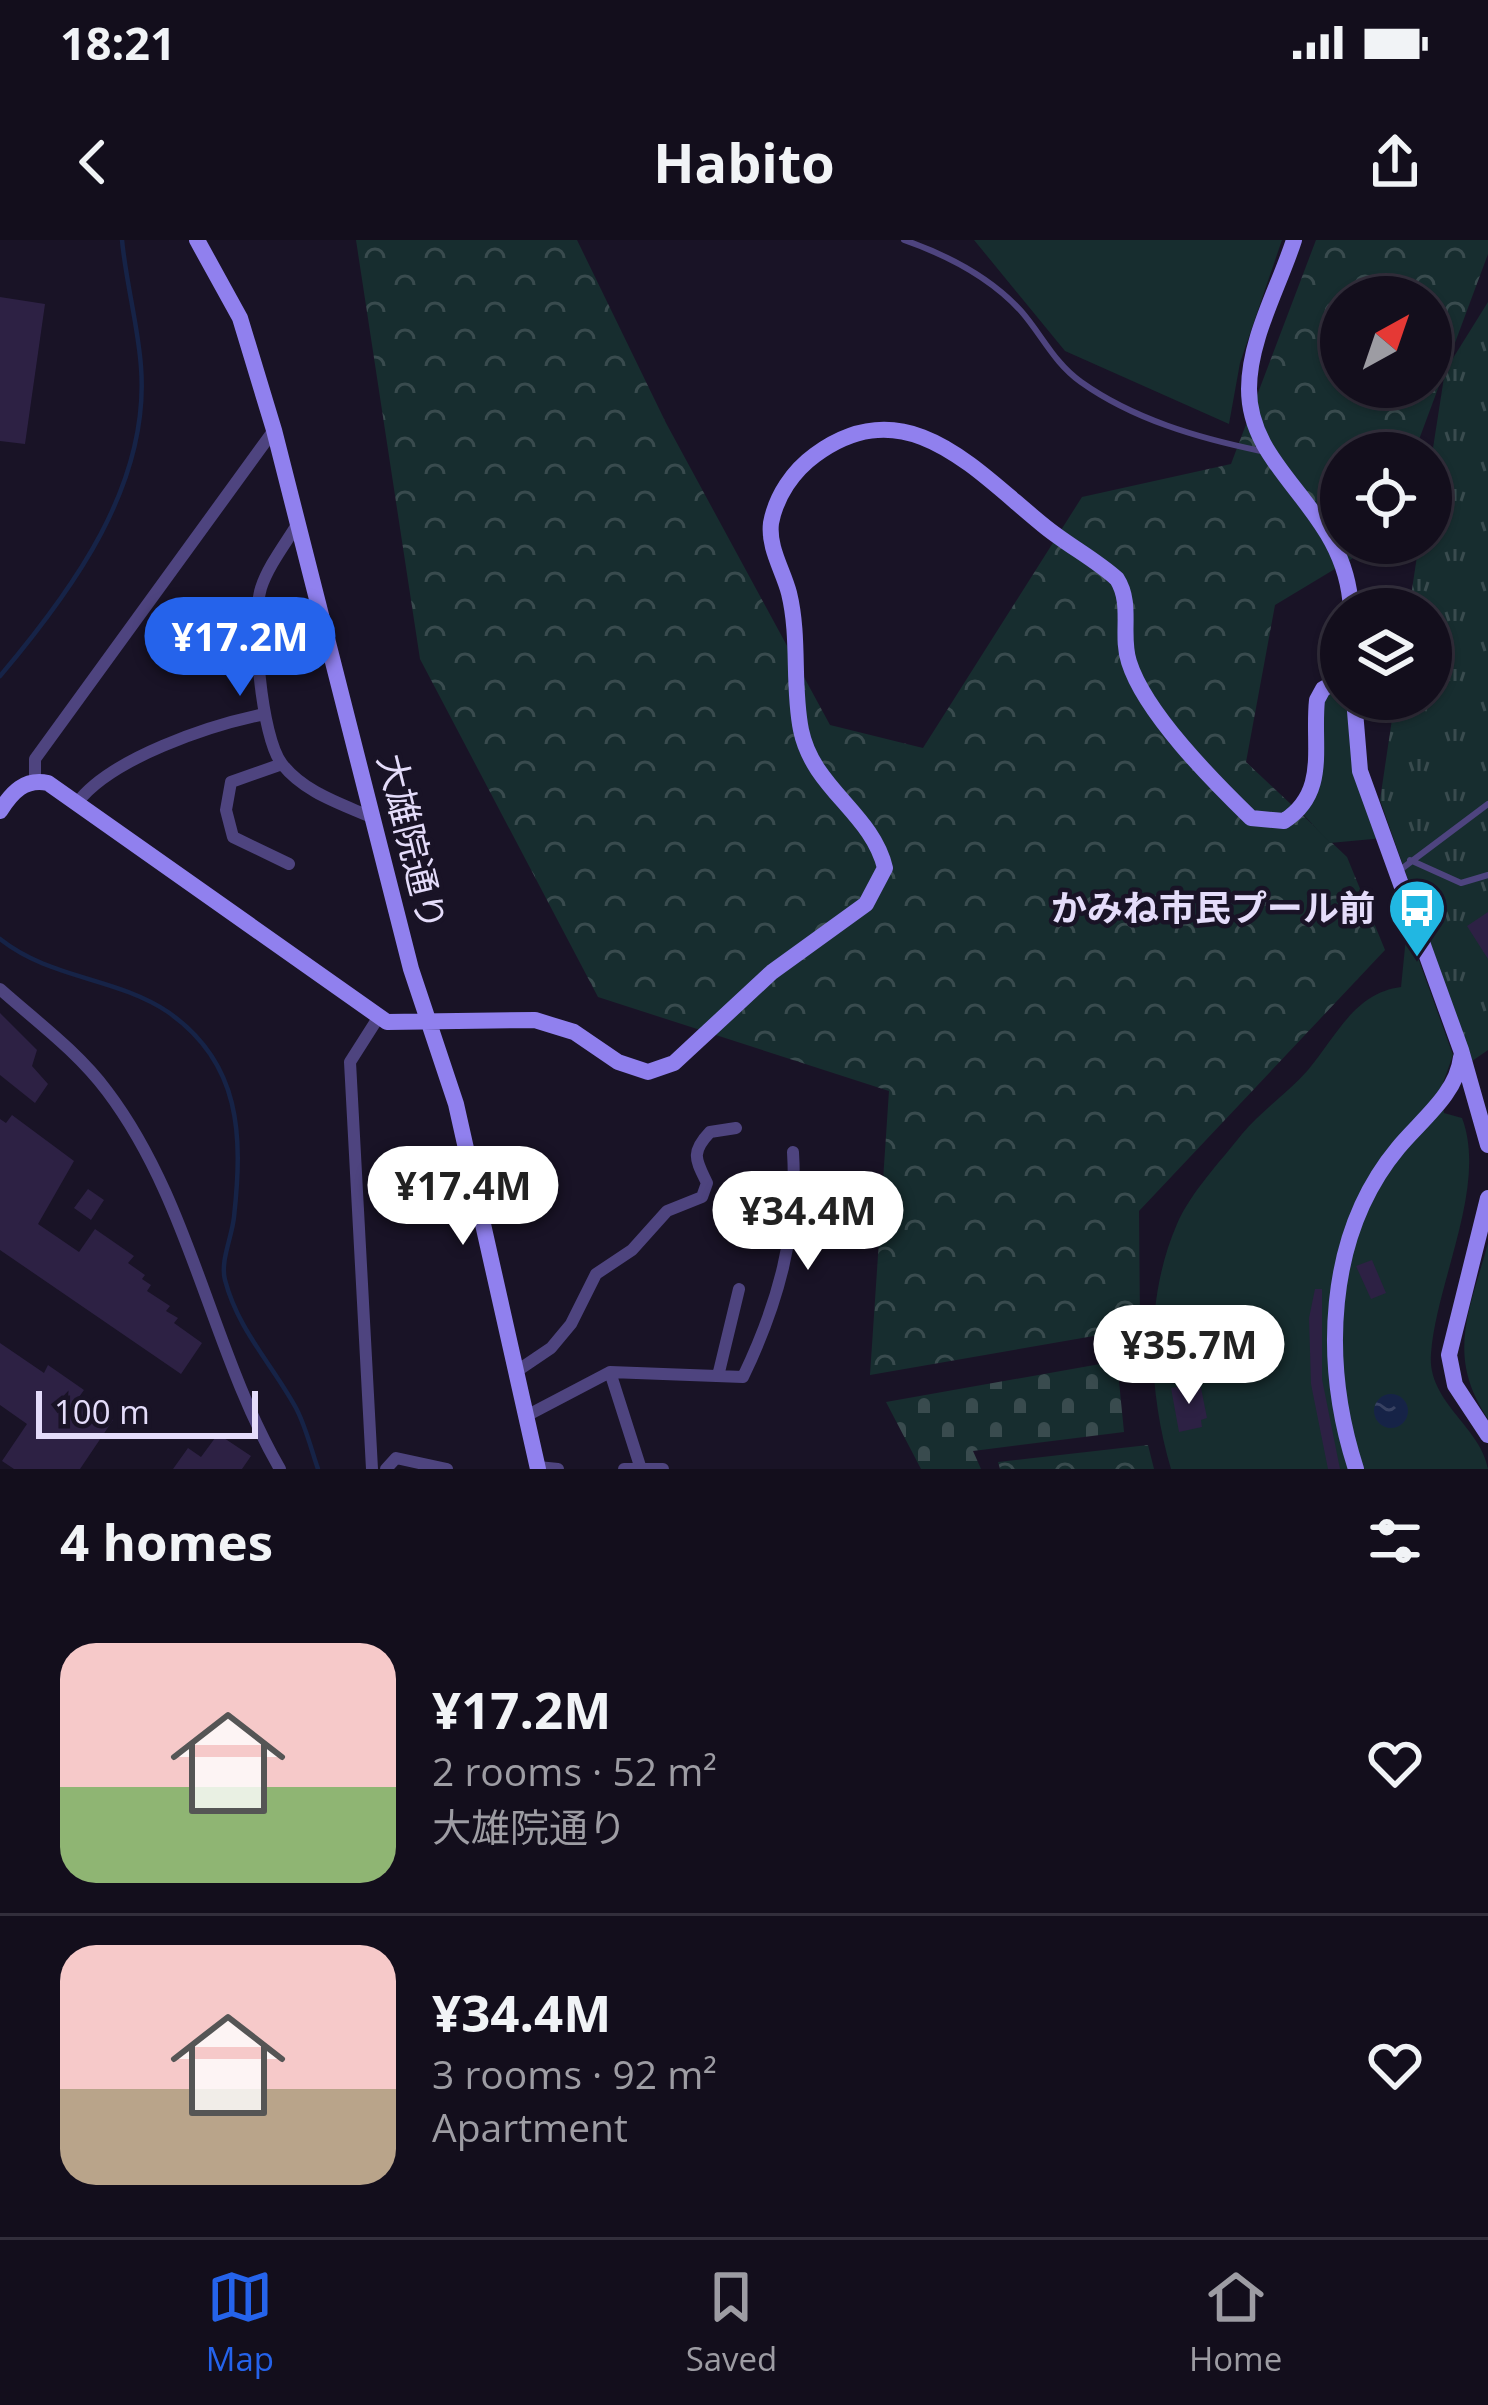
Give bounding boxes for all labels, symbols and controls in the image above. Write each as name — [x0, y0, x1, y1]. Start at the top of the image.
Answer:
text: 18:21 — [60, 12, 176, 73]
text: Habito — [653, 125, 835, 199]
icon: back — [60, 129, 126, 195]
icon: share — [1362, 129, 1428, 195]
north arrow — [1320, 276, 1452, 408]
map controls — [1320, 276, 1452, 720]
button: locate — [1320, 432, 1452, 564]
button: layers — [1320, 588, 1452, 720]
pin: ¥17.2M — [142, 597, 338, 699]
text: ¥17.2M — [171, 609, 309, 662]
street label: 大雄院通り — [367, 749, 458, 935]
bus stop icon: かみね市民プール前 — [1386, 877, 1448, 959]
place label: かみね市民プール前 — [1051, 883, 1375, 932]
pin: ¥17.4M — [365, 1146, 561, 1248]
text: ¥17.4M — [394, 1158, 532, 1211]
pin: ¥34.4M — [710, 1171, 906, 1273]
text: ¥34.4M — [739, 1183, 877, 1236]
pin: ¥35.7M — [1091, 1305, 1287, 1407]
text: ¥35.7M — [1120, 1317, 1258, 1370]
scale bar — [36, 1385, 258, 1438]
text: 100 m — [54, 1389, 150, 1434]
text: 4 homes — [60, 1506, 273, 1576]
icon: filters — [1362, 1508, 1428, 1574]
text: ¥17.2M — [432, 1674, 611, 1744]
icon: home — [156, 1691, 300, 1835]
icon: heart — [1362, 1730, 1428, 1796]
text: 2 rooms · 52 m² — [432, 1744, 717, 1797]
text: 大雄院通り — [432, 1800, 627, 1853]
text: ¥34.4M — [432, 1977, 611, 2047]
icon: home — [156, 1993, 300, 2137]
icon: heart — [1362, 2032, 1428, 2098]
text: 3 rooms · 92 m² — [432, 2047, 717, 2100]
text: Apartment — [432, 2100, 628, 2153]
tab: Map — [206, 2264, 274, 2381]
tab: Saved — [686, 2264, 777, 2381]
tab: Home — [1189, 2264, 1282, 2381]

